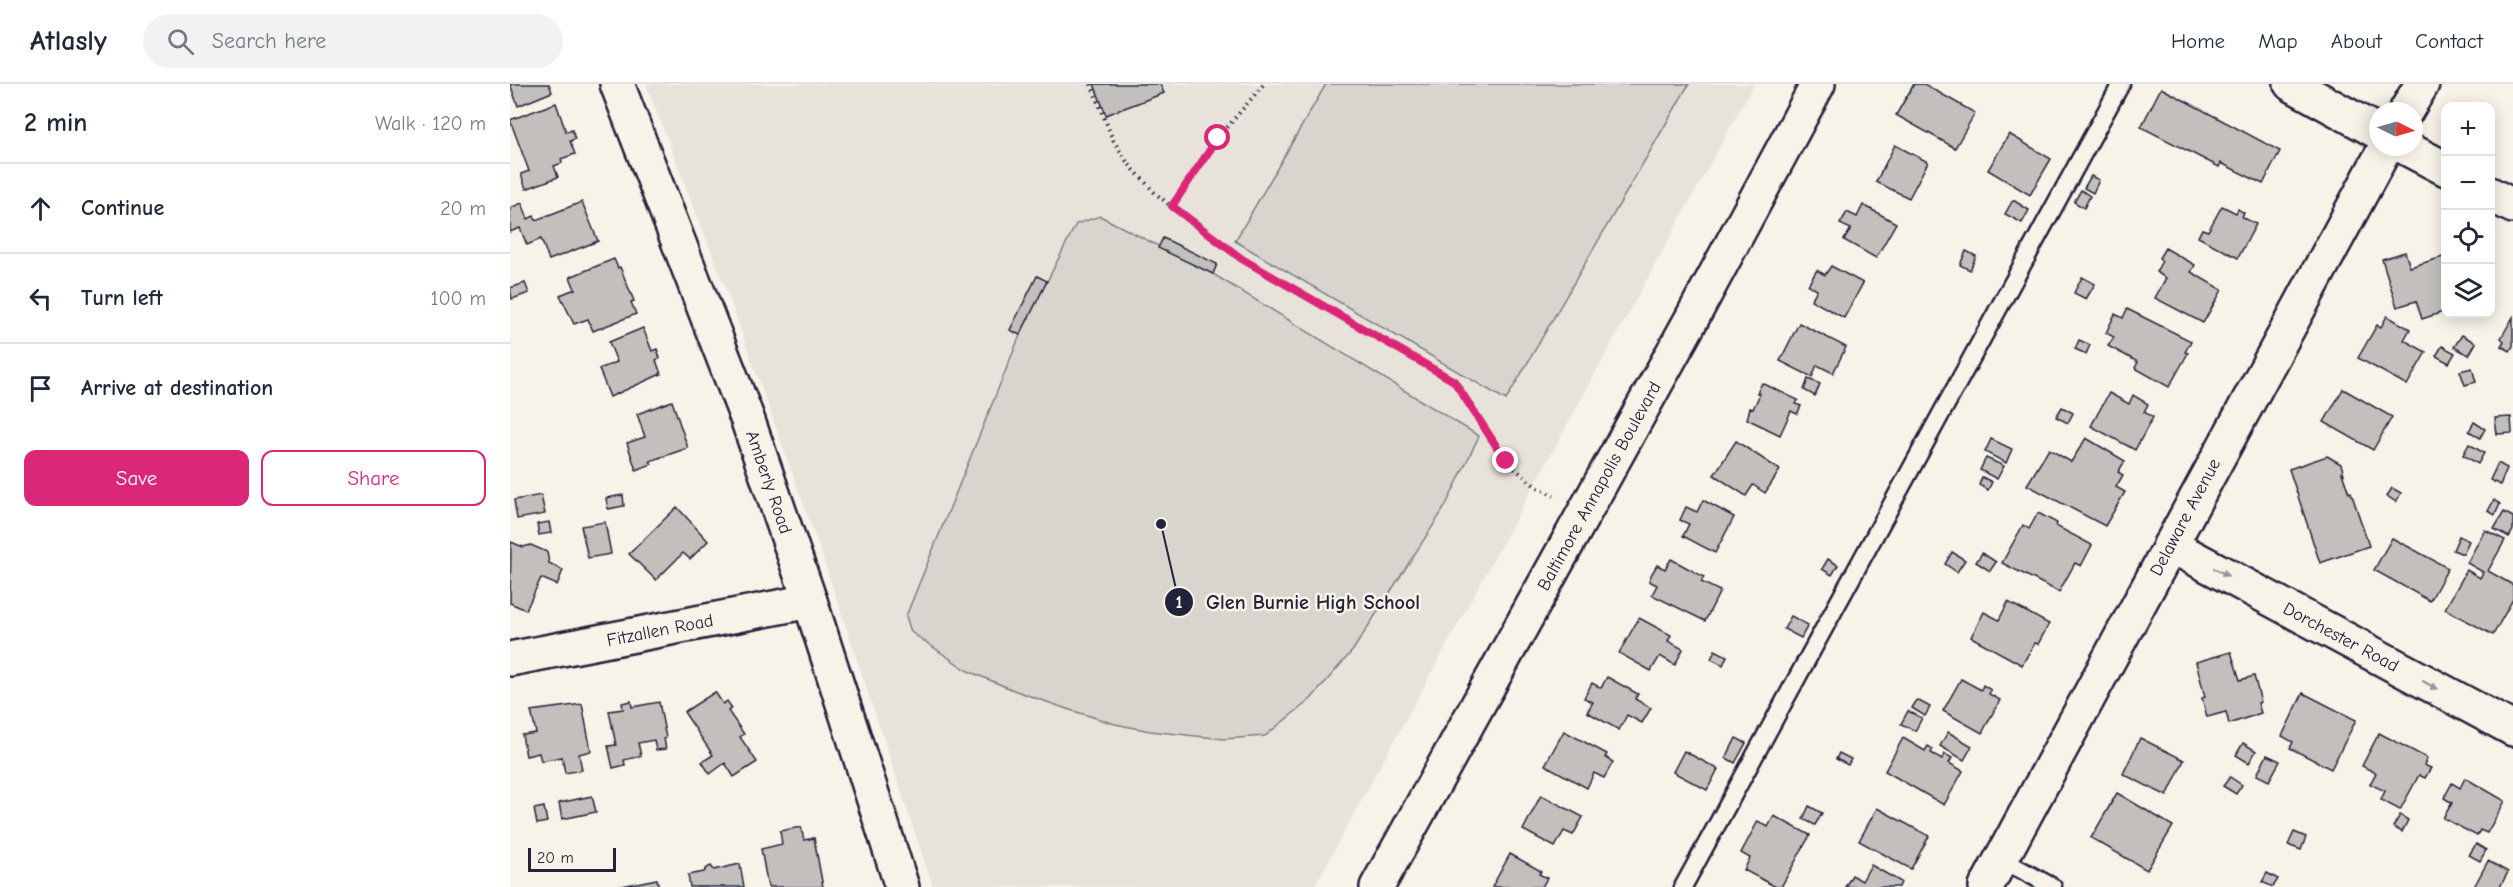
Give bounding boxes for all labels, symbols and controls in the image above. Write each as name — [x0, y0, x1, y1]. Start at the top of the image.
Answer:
search box — [143, 14, 563, 68]
text: Atlasly — [30, 25, 107, 57]
icon: search — [164, 25, 197, 58]
text: Search here — [212, 28, 326, 54]
text: Home — [2171, 29, 2225, 53]
text: Map — [2258, 29, 2298, 53]
text: About — [2331, 29, 2382, 53]
text: Contact — [2415, 29, 2483, 53]
north arrow — [2369, 102, 2423, 156]
map controls — [2441, 102, 2495, 318]
button: + — [2441, 102, 2495, 156]
text: 2 min — [24, 108, 87, 138]
text: Walk · 120 m — [375, 112, 486, 135]
route start — [1204, 124, 1230, 150]
button: − — [2441, 156, 2495, 210]
icon: ahead — [24, 192, 57, 225]
text: Continue — [81, 195, 164, 221]
text: 20 m — [440, 197, 486, 220]
button: locate — [2441, 210, 2495, 264]
button: layers — [2441, 264, 2495, 318]
icon: left — [24, 282, 57, 315]
text: Turn left — [81, 285, 163, 311]
text: 100 m — [431, 287, 486, 310]
icon: arrive — [24, 372, 57, 405]
text: Arrive at destination — [81, 375, 273, 401]
street label: Baltimore Annapolis Boulevard — [1533, 378, 1666, 594]
street label: Amberly Road — [741, 428, 796, 537]
route end — [1492, 447, 1518, 473]
button: Save — [24, 450, 249, 506]
button: Share — [261, 450, 486, 506]
street label: Delaware Avenue — [2146, 455, 2225, 580]
one-way arrow — [2213, 567, 2230, 577]
callout: Glen Burnie High School — [1164, 583, 1432, 621]
text: Glen Burnie High School — [1206, 591, 1420, 614]
text: 1 — [1175, 592, 1183, 613]
street label: Dorchester Road — [2279, 598, 2402, 677]
street label: Fitzallen Road — [605, 610, 715, 651]
one-way arrow — [2422, 680, 2439, 690]
scale bar — [528, 845, 616, 872]
text: 20 m — [537, 849, 574, 867]

